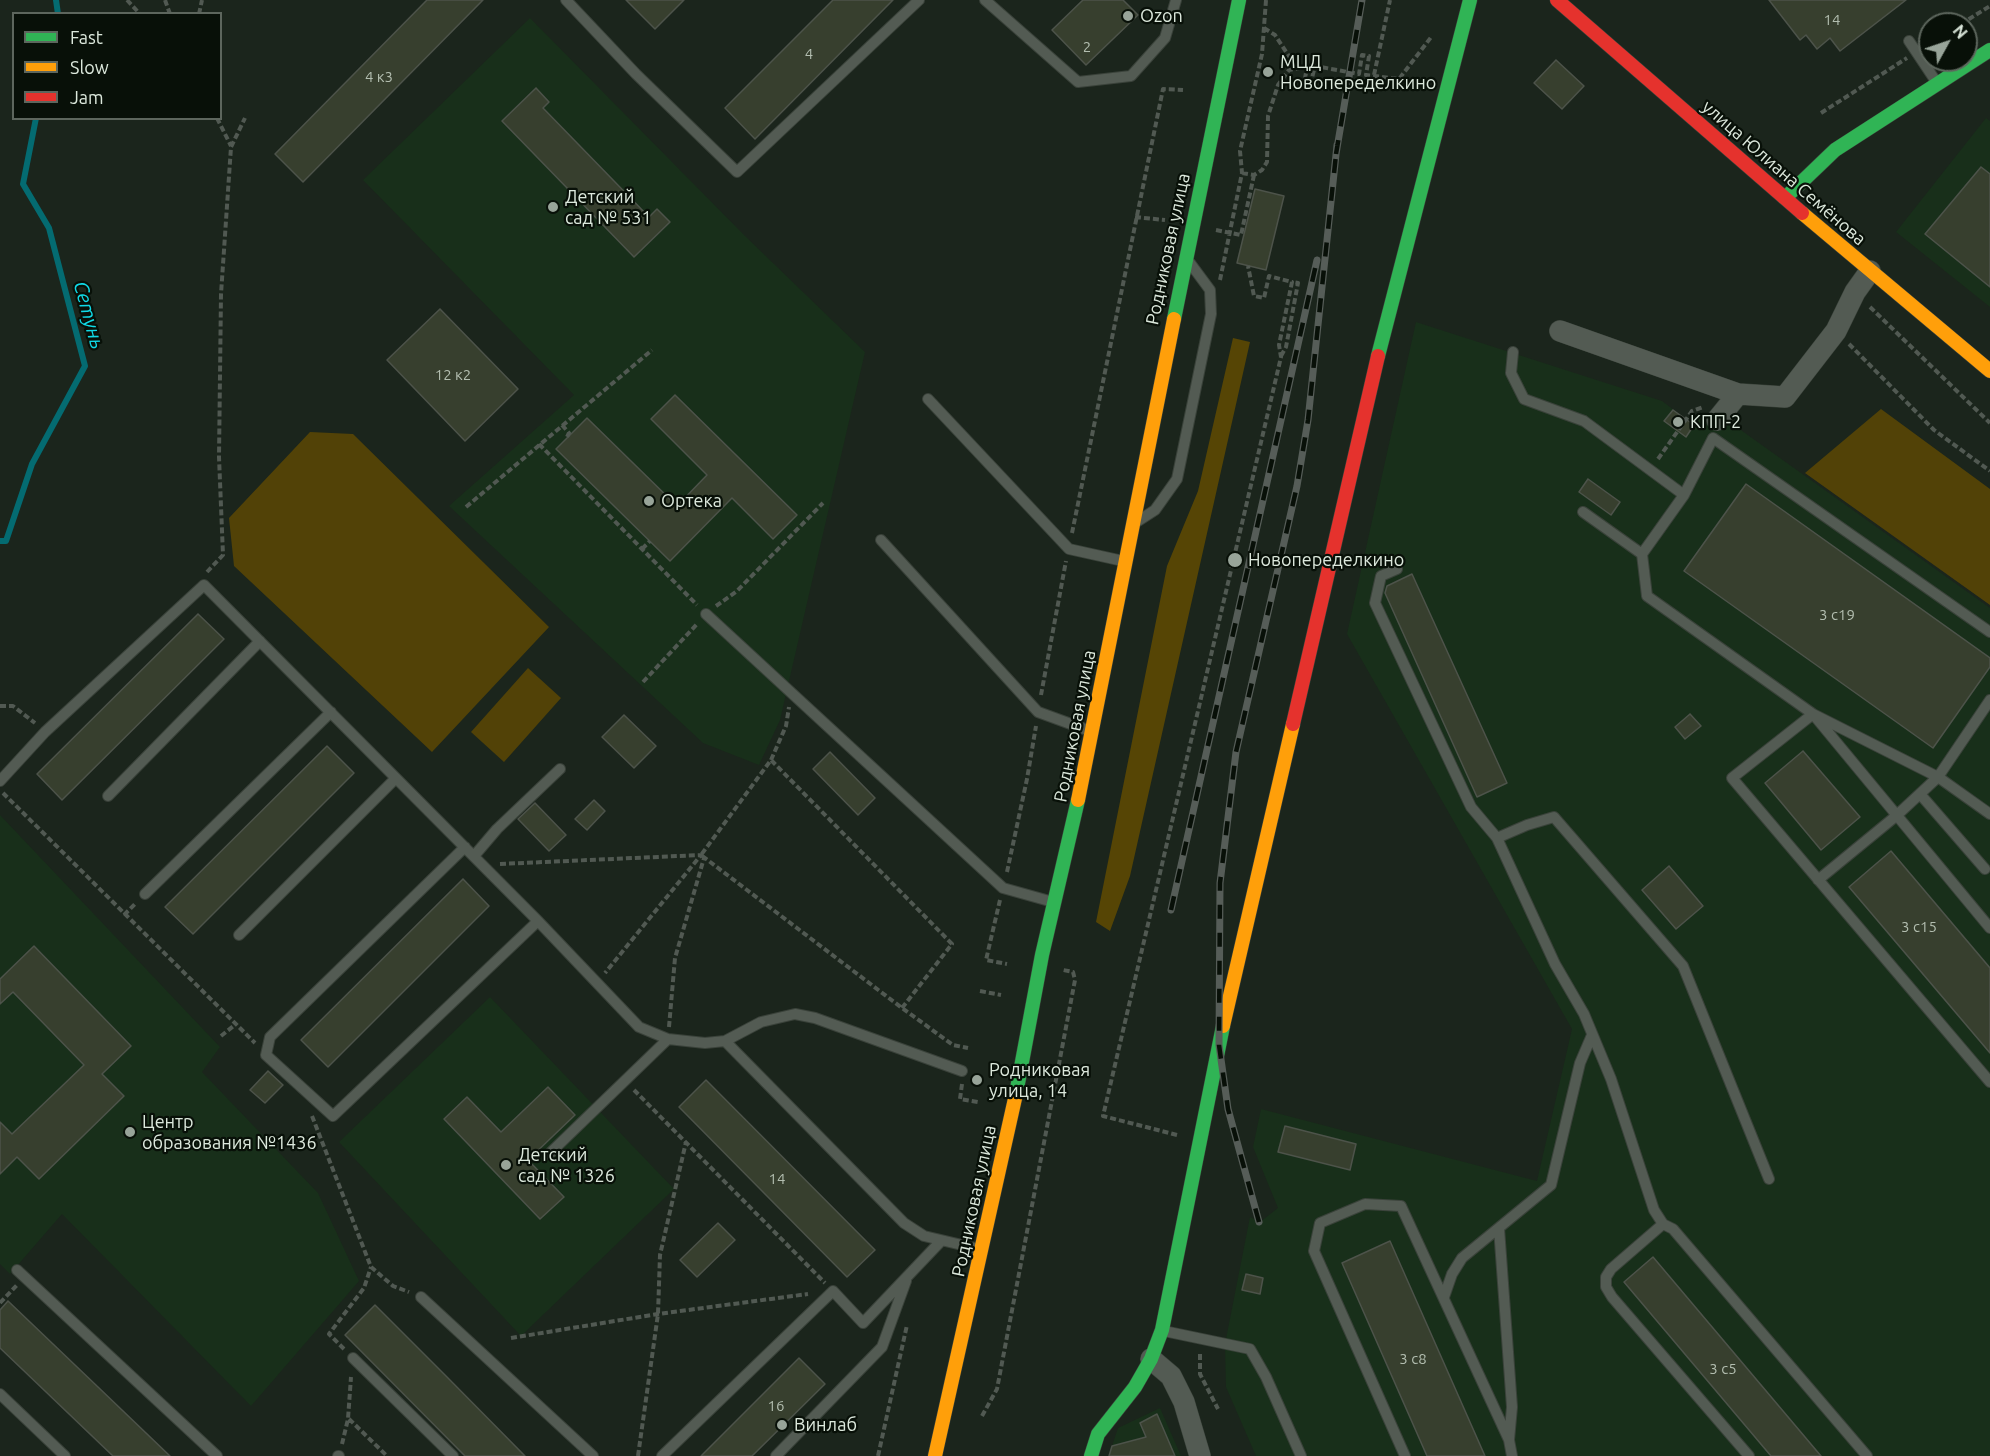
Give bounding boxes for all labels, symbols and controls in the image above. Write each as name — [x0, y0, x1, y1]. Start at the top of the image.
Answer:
place label: Ozon — [1140, 5, 1183, 27]
marker: Ozon — [1121, 9, 1135, 23]
house number: 14 — [1824, 11, 1840, 29]
legend — [12, 12, 222, 120]
north arrow — [1918, 12, 1978, 72]
text: N — [1950, 21, 1971, 42]
text: Fast — [70, 27, 103, 47]
house number: 2 — [1083, 38, 1091, 56]
house number: 4 — [805, 45, 813, 63]
place label: МЦД Новопеределкино — [1280, 51, 1436, 94]
text: Slow — [70, 57, 109, 77]
marker: МЦД Новопеределкино — [1261, 65, 1275, 79]
house number: 4 к3 — [365, 68, 393, 86]
text: Jam — [70, 87, 104, 107]
street label: улица Юлиана Семёнова — [1698, 96, 1870, 250]
street label: Родниковая улица — [1141, 171, 1195, 327]
place label: Детский сад № 531 — [565, 186, 652, 228]
marker: Детский сад № 531 — [546, 200, 560, 214]
water label: Сетунь — [68, 278, 110, 352]
house number: 12 к2 — [435, 366, 471, 384]
place label: КПП-2 — [1690, 411, 1741, 433]
marker: КПП-2 — [1671, 415, 1685, 429]
place label: Ортека — [661, 490, 722, 512]
marker: Ортека — [642, 494, 656, 508]
place label: Новопеределкино — [1248, 549, 1404, 571]
marker: Новопеределкино — [1226, 551, 1244, 569]
house number: 3 c19 — [1819, 606, 1855, 624]
street label: Родниковая улица — [1050, 648, 1100, 804]
house number: 3 c15 — [1901, 918, 1937, 936]
place label: Родниковая улица, 14 — [989, 1059, 1090, 1102]
marker: Родниковая улица, 14 — [970, 1073, 984, 1087]
place label: Центр образования №1436 — [142, 1111, 317, 1154]
street label: Родниковая улица — [947, 1123, 1001, 1279]
marker: Центр образования №1436 — [123, 1125, 137, 1139]
place label: Детский сад № 1326 — [518, 1144, 615, 1186]
marker: Детский сад № 1326 — [499, 1158, 513, 1172]
house number: 14 — [769, 1170, 785, 1188]
house number: 3 c8 — [1399, 1350, 1427, 1368]
house number: 3 c5 — [1709, 1360, 1737, 1378]
house number: 16 — [768, 1397, 784, 1415]
place label: Винлаб — [794, 1414, 857, 1436]
marker: Винлаб — [775, 1418, 789, 1432]

